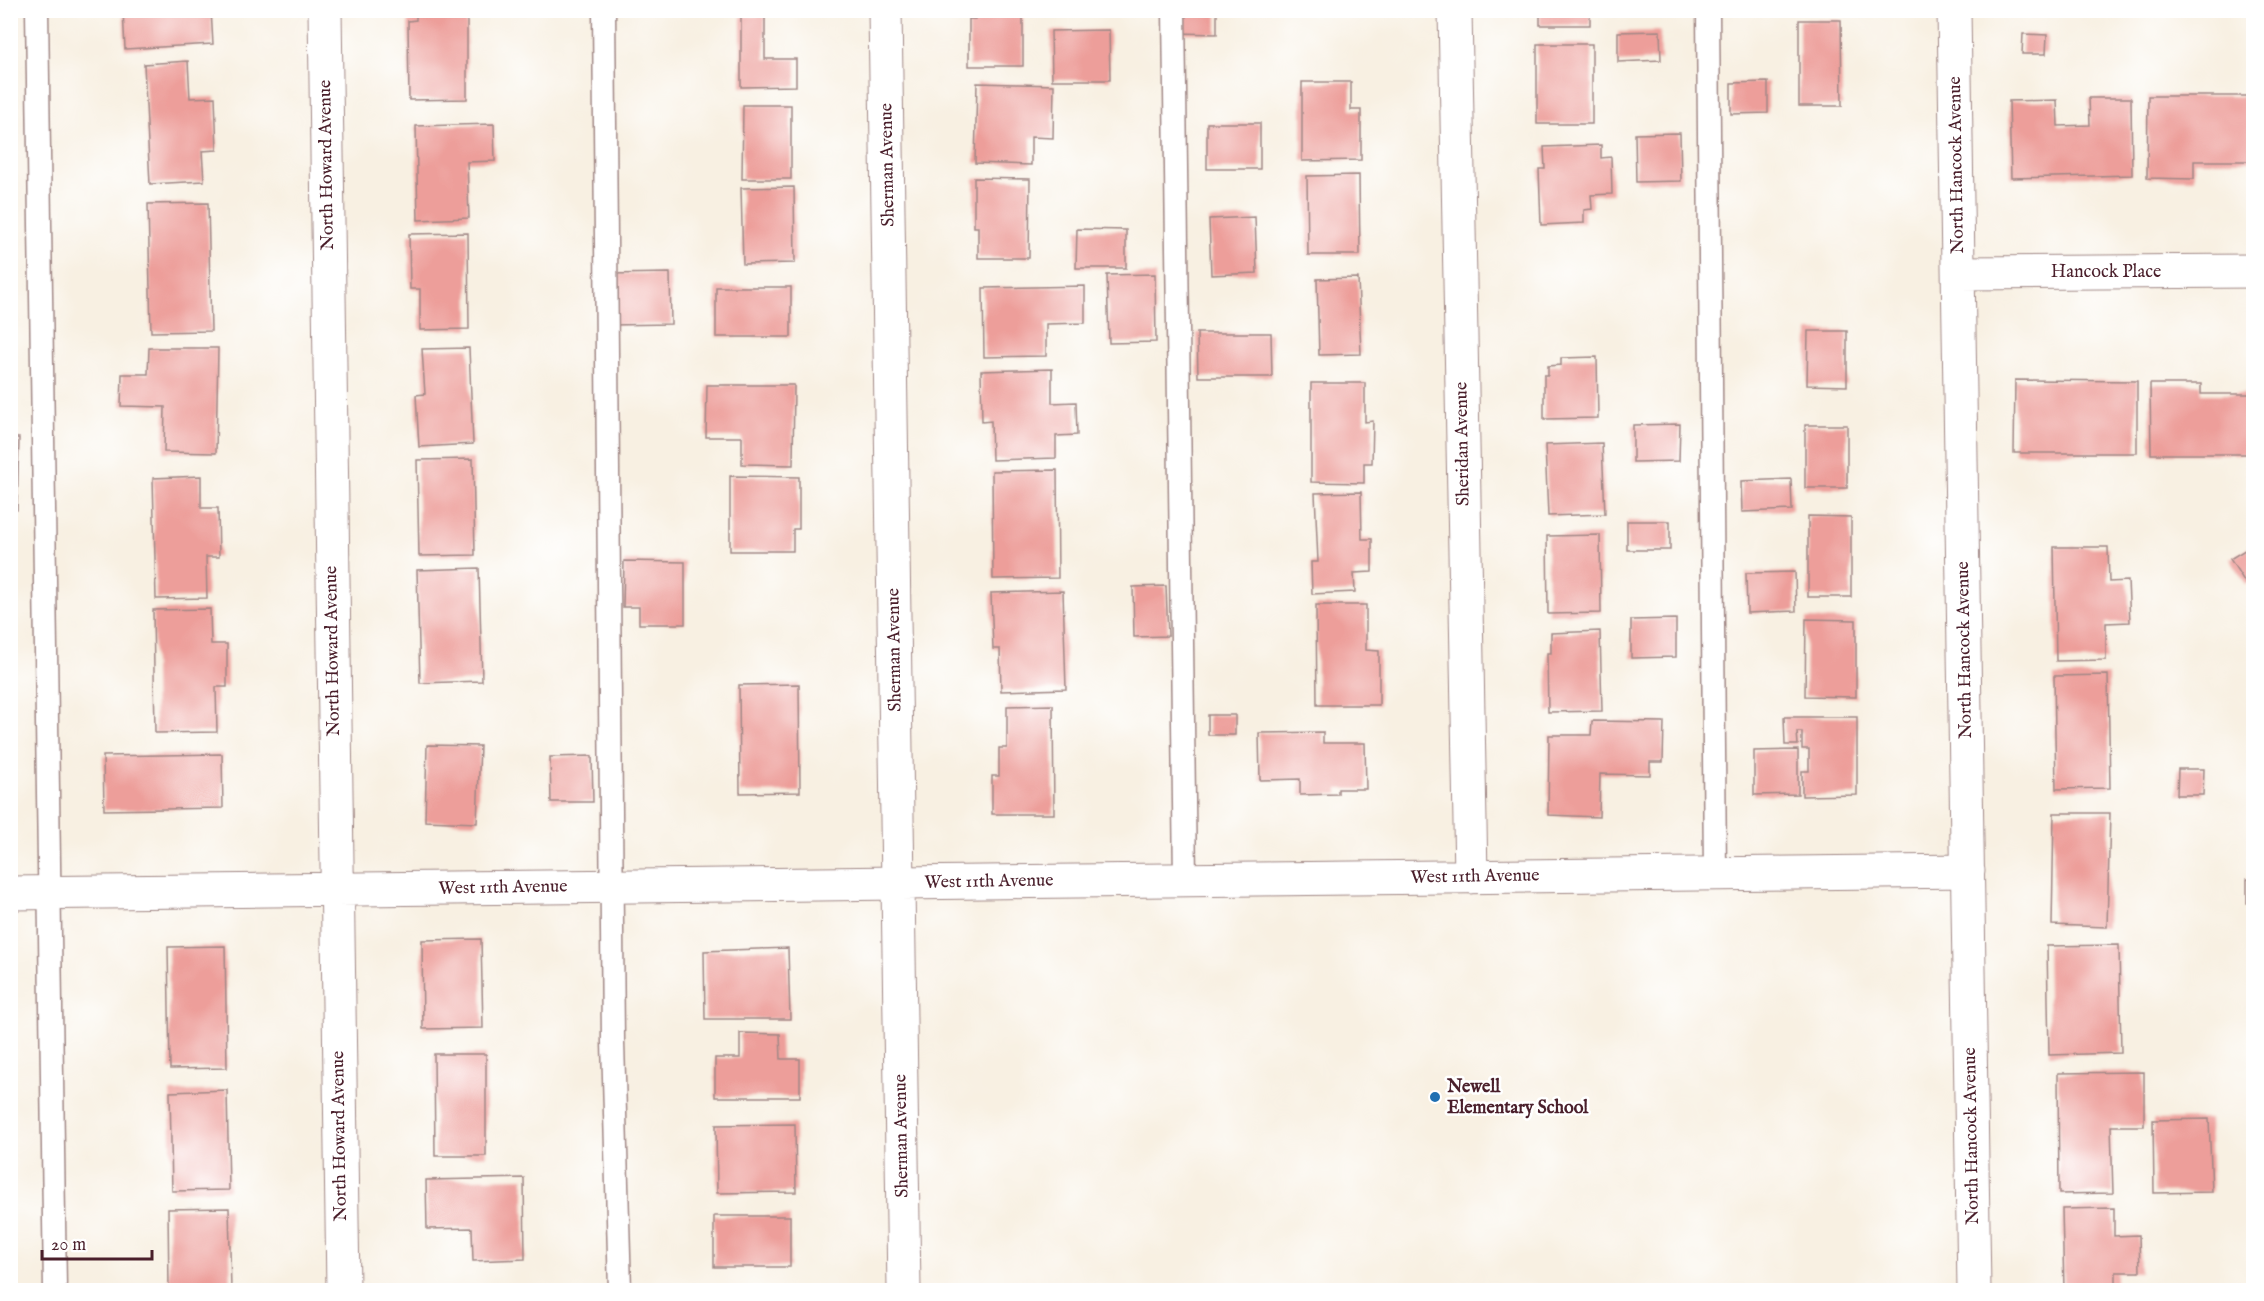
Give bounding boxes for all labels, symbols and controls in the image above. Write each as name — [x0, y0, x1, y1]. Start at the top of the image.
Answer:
street label: North Hancock Avenue — [1944, 76, 1970, 254]
street label: North Howard Avenue — [314, 80, 340, 250]
street label: Sherman Avenue — [875, 103, 901, 227]
street label: Hancock Place — [2051, 261, 2161, 284]
street label: Sheridan Avenue — [1450, 382, 1476, 506]
street label: North Hancock Avenue — [1952, 561, 1978, 739]
street label: North Howard Avenue — [320, 566, 346, 736]
street label: Sherman Avenue — [882, 588, 908, 712]
street label: West 11th Avenue — [1410, 864, 1540, 890]
street label: West 11th Avenue — [924, 869, 1054, 895]
street label: West 11th Avenue — [438, 875, 568, 901]
street label: North Hancock Avenue — [1959, 1047, 1985, 1225]
street label: North Howard Avenue — [327, 1051, 353, 1221]
street label: Sherman Avenue — [889, 1074, 915, 1198]
place label: Newell Elementary School — [1446, 1076, 1589, 1120]
marker: Newell Elementary School — [1428, 1090, 1442, 1104]
scale bar — [42, 1223, 152, 1261]
text: 20 m — [51, 1234, 86, 1257]

